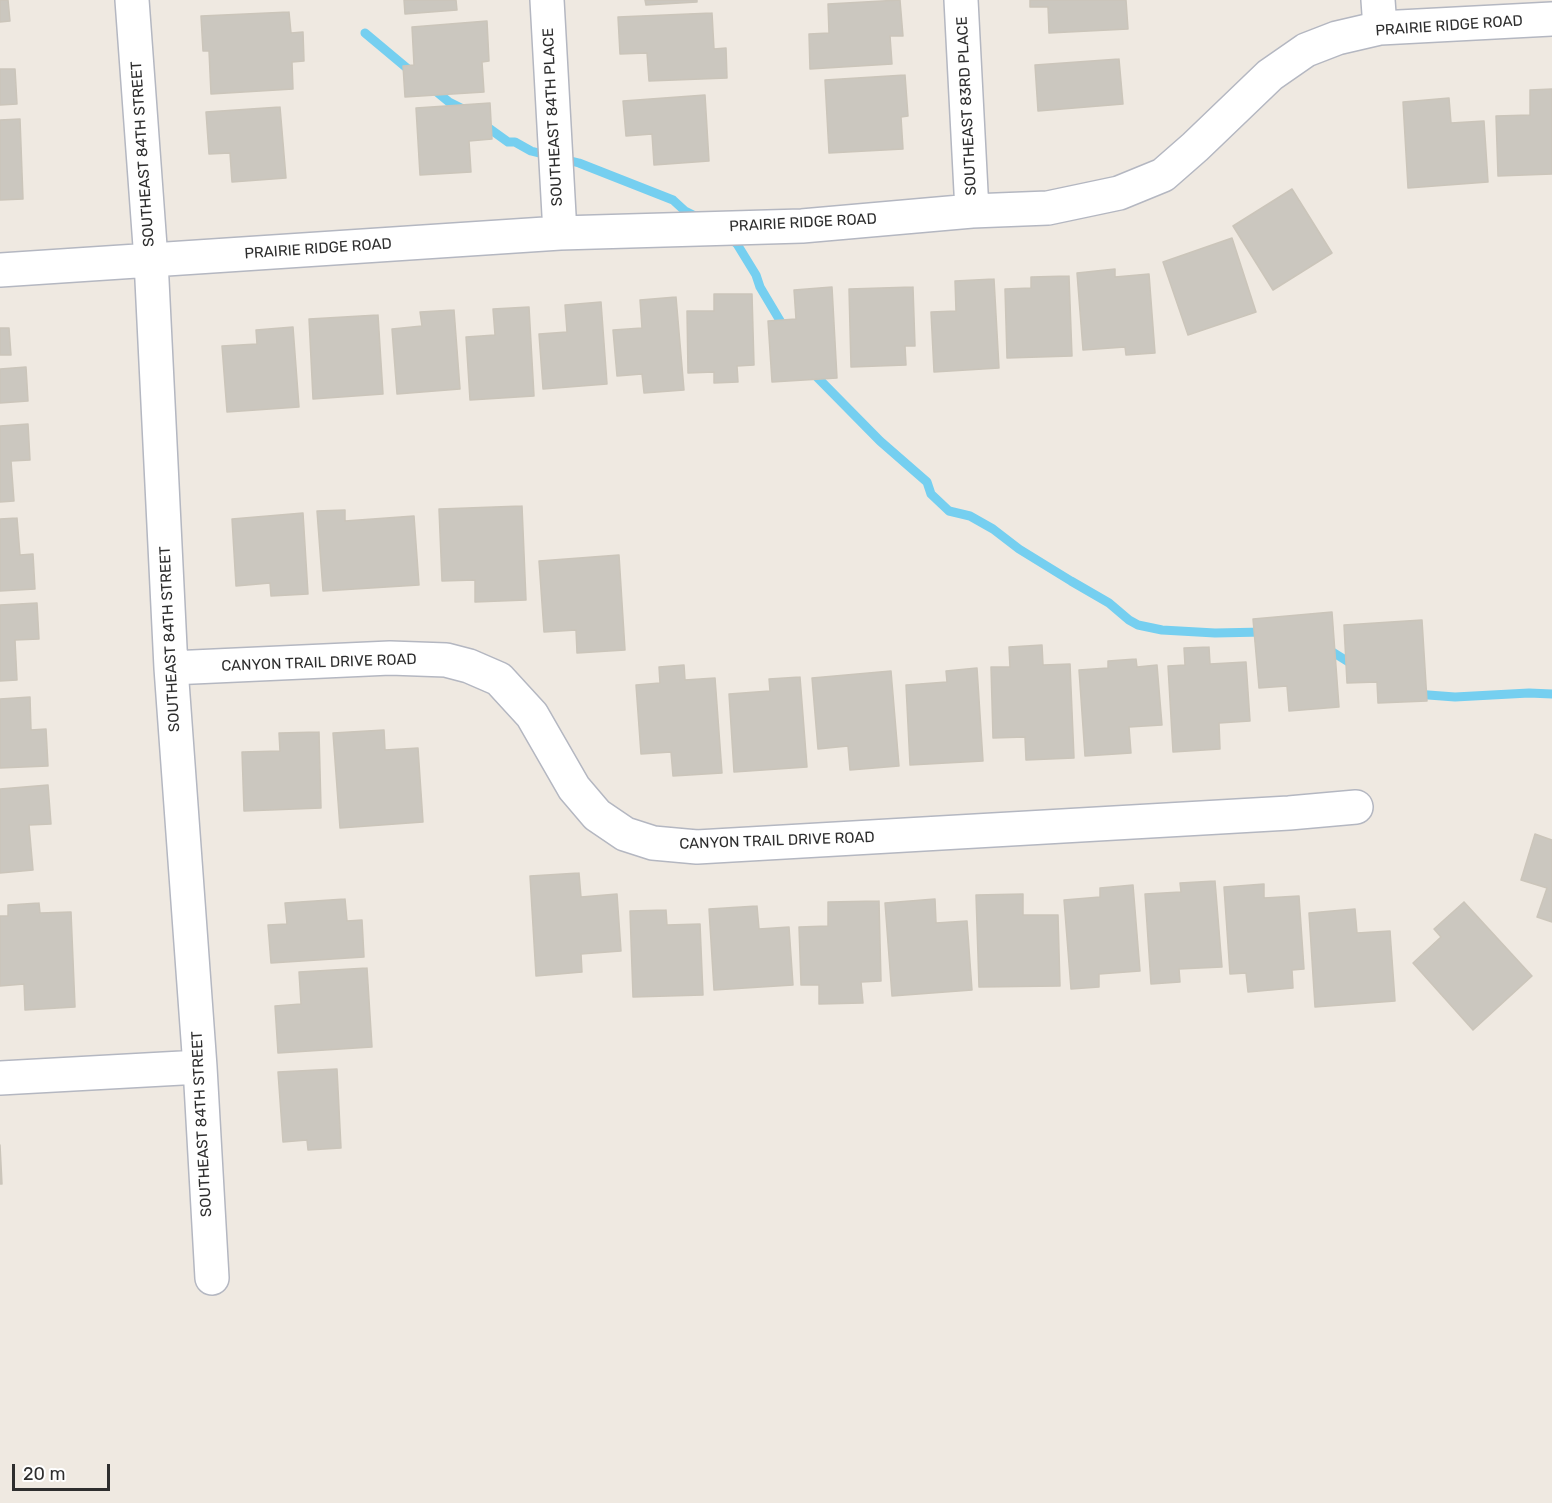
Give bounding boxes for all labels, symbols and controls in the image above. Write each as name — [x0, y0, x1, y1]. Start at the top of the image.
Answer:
street label: PRAIRIE RIDGE ROAD — [1375, 12, 1523, 40]
street label: SOUTHEAST 83RD PLACE — [953, 16, 981, 196]
street label: SOUTHEAST 84TH PLACE — [539, 27, 567, 207]
street label: SOUTHEAST 84TH STREET — [128, 61, 158, 247]
street label: PRAIRIE RIDGE ROAD — [729, 210, 877, 236]
street label: PRAIRIE RIDGE ROAD — [244, 235, 392, 263]
street label: SOUTHEAST 84TH STREET — [156, 546, 184, 732]
street label: CANYON TRAIL DRIVE ROAD — [221, 651, 417, 675]
street label: CANYON TRAIL DRIVE ROAD — [679, 829, 875, 853]
street label: SOUTHEAST 84TH STREET — [188, 1031, 216, 1217]
scale bar — [15, 1452, 112, 1490]
text: 20 m — [23, 1463, 65, 1485]

